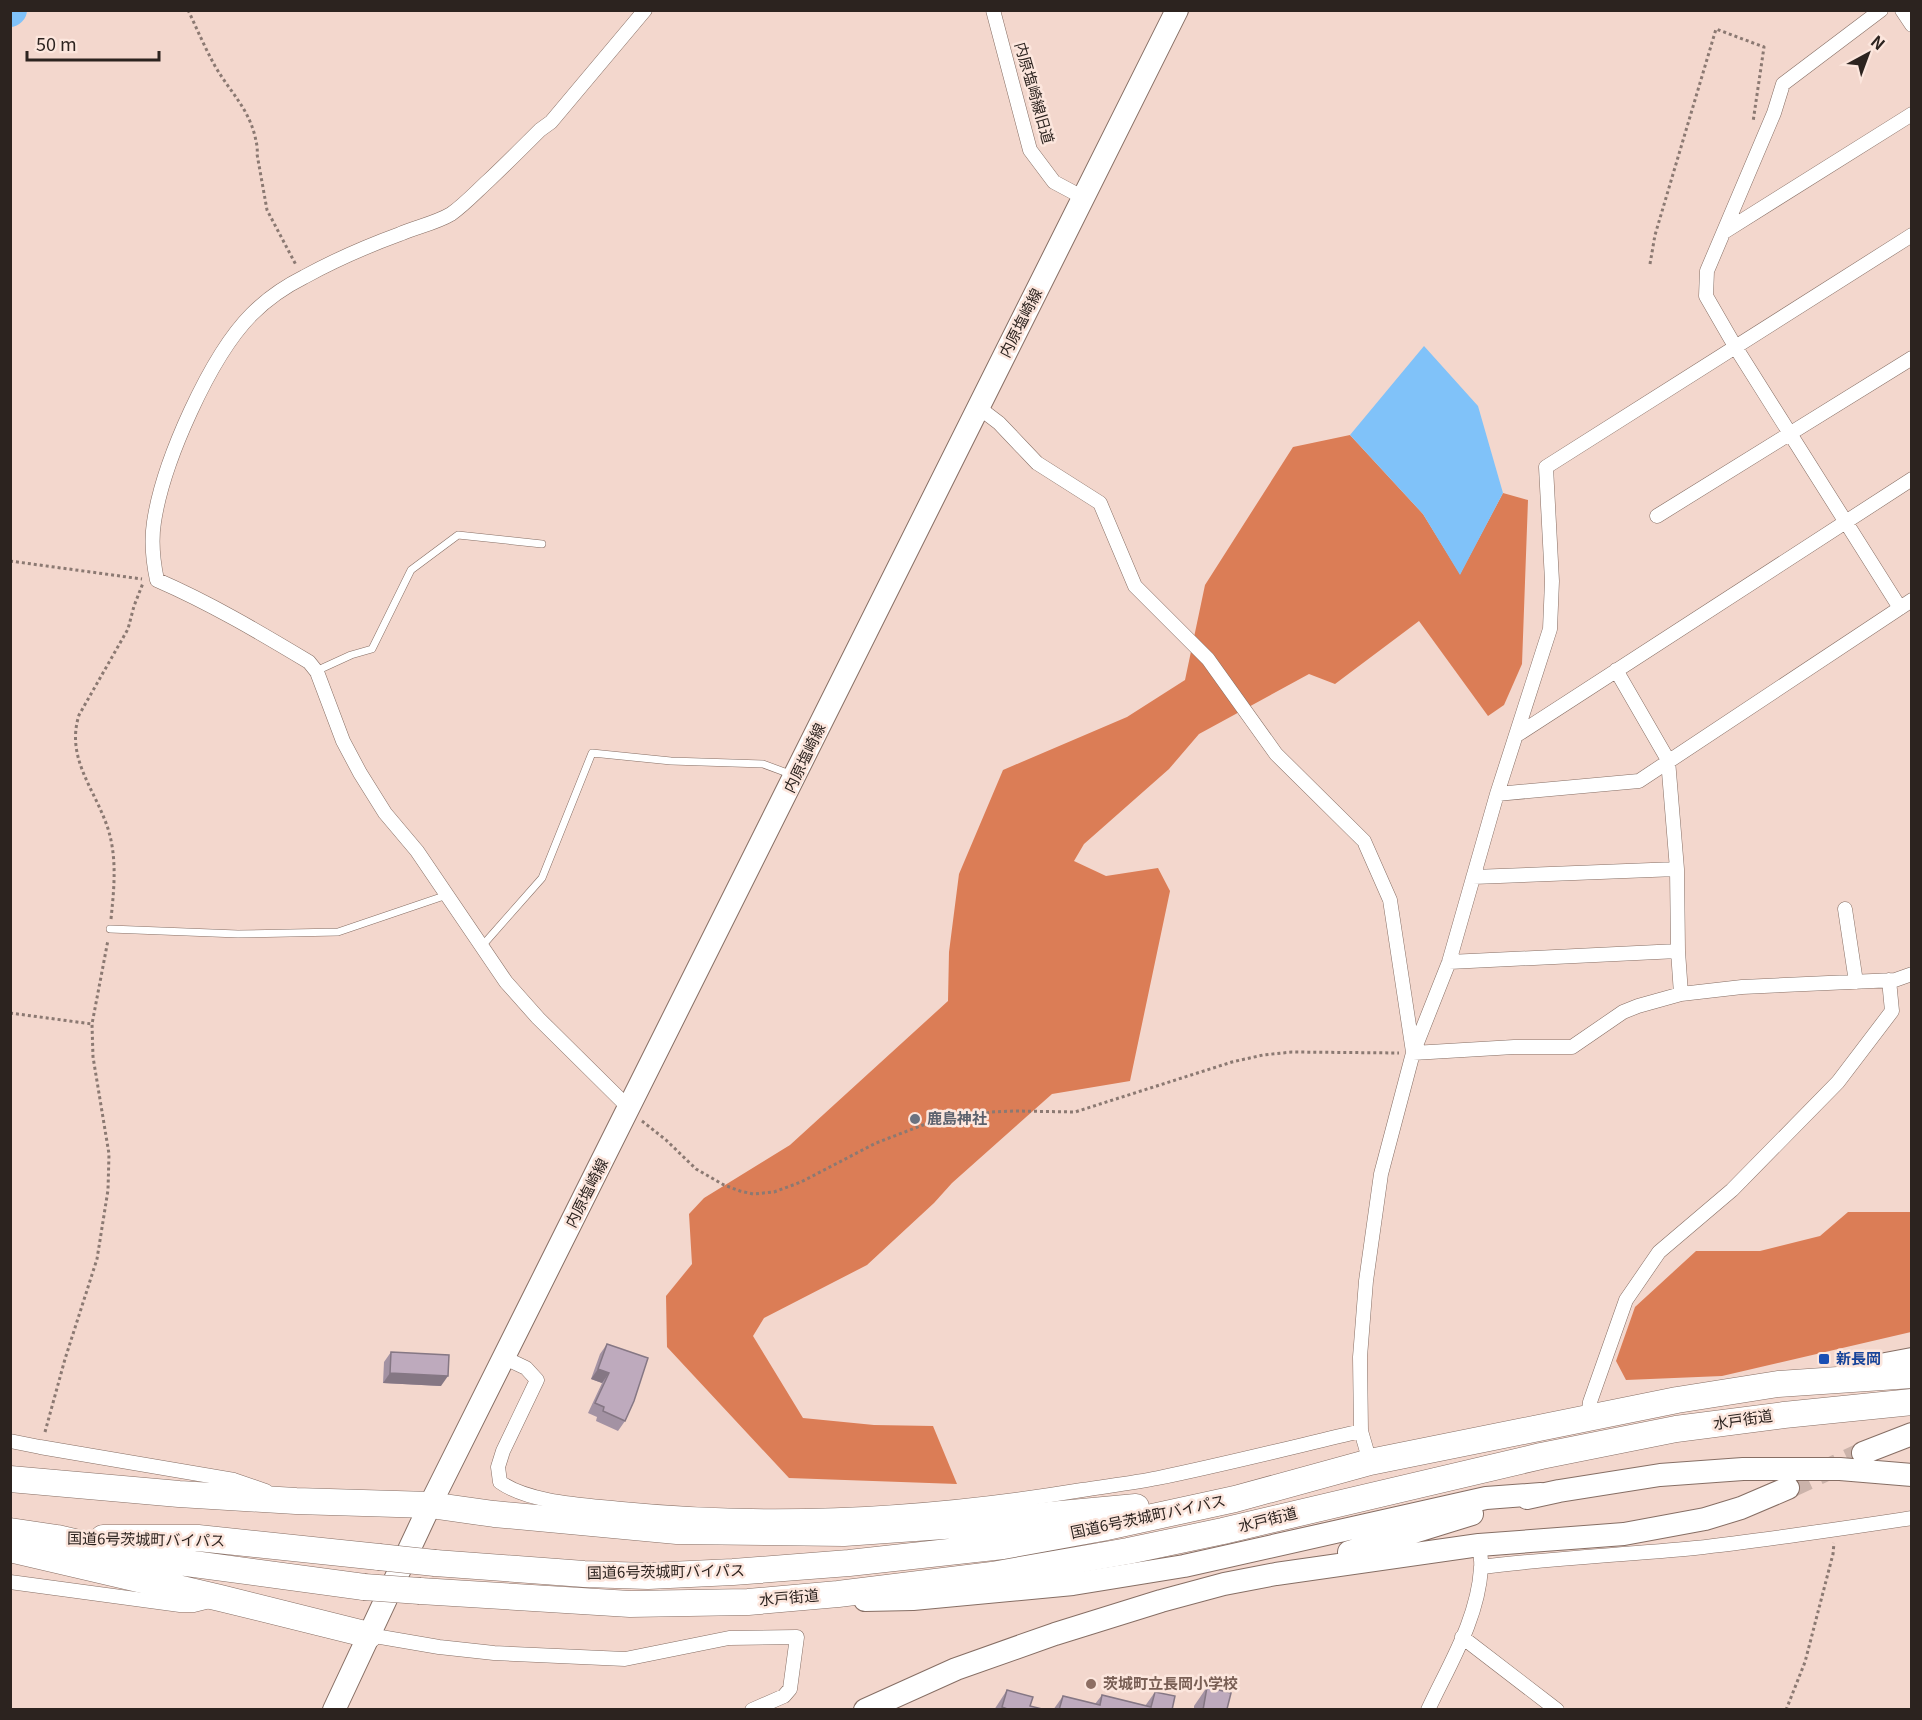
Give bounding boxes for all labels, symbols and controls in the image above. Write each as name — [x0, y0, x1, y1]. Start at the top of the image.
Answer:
scale bar — [27, 24, 159, 62]
north arrow — [1838, 24, 1898, 84]
text: N — [1866, 29, 1891, 55]
text: 50 m — [36, 30, 77, 56]
street label: 内原塩崎線旧道 — [1011, 39, 1060, 146]
street label: 内原塩崎線 — [993, 284, 1046, 361]
street label: 内原塩崎線 — [778, 719, 830, 796]
place label: 鹿島神社 — [927, 1107, 987, 1128]
marker: 鹿島神社 — [908, 1112, 922, 1126]
street label: 内原塩崎線 — [559, 1154, 612, 1231]
place label: 新長岡 — [1836, 1347, 1881, 1368]
marker: 新長岡 — [1817, 1352, 1831, 1366]
street label: 水戸街道 — [1712, 1404, 1774, 1433]
street label: 国道6号茨城町バイパス — [1068, 1489, 1227, 1542]
street label: 水戸街道 — [1236, 1501, 1299, 1536]
street label: 国道6号茨城町バイパス — [67, 1527, 225, 1550]
street label: 国道6号茨城町バイパス — [587, 1559, 745, 1582]
street label: 水戸街道 — [758, 1583, 820, 1610]
place label: 茨城町立長岡小学校 — [1103, 1672, 1238, 1693]
marker: 茨城町立長岡小学校 — [1084, 1677, 1098, 1691]

